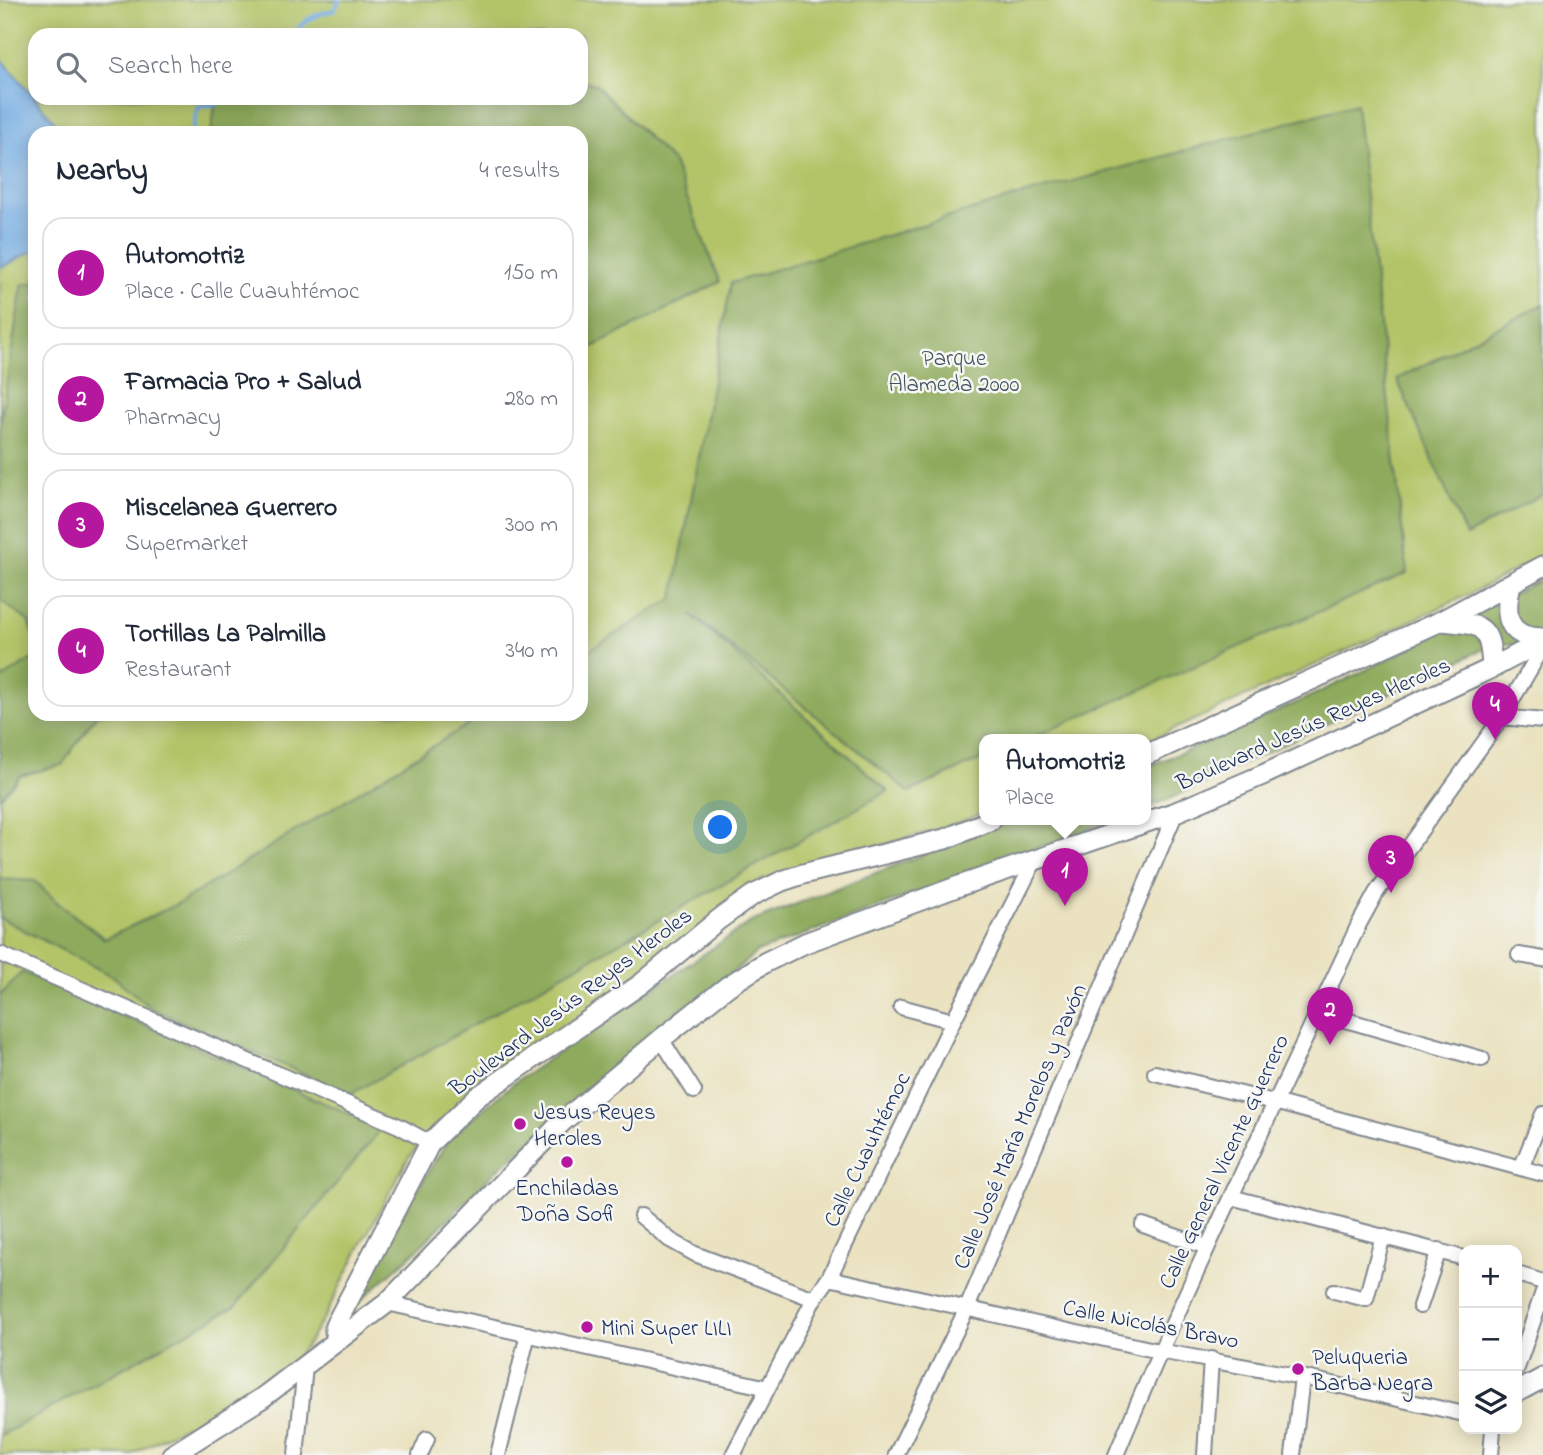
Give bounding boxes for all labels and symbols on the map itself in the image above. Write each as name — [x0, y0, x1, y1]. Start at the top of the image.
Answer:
park label: Parque Alameda 2000 — [889, 343, 1020, 402]
street label: Boulevard Jesús Reyes Heroles — [1171, 650, 1457, 803]
pin: 4 — [1472, 682, 1518, 740]
your location — [703, 810, 737, 844]
pin: 3 — [1368, 835, 1414, 893]
pin: 1 — [1042, 848, 1088, 906]
street label: Boulevard Jesús Reyes Heroles — [442, 900, 701, 1108]
street label: Calle José María Morelos y Pavón — [946, 979, 1098, 1276]
pin: 2 — [1307, 987, 1353, 1045]
street label: Calle General Vicente Guerrero — [1152, 1029, 1299, 1295]
street label: Calle Cuauhtémoc — [816, 1066, 920, 1233]
place label: Jesus Reyes Heroles — [534, 1097, 656, 1156]
marker: Jesus Reyes Heroles — [512, 1116, 528, 1132]
marker: Enchiladas Doña Sofi — [559, 1154, 575, 1170]
place label: Enchiladas Doña Sofi — [515, 1173, 619, 1232]
street label: Calle Nicolás Bravo — [1060, 1292, 1241, 1359]
place label: Mini Super LILI — [601, 1313, 732, 1346]
marker: Mini Super LILI — [579, 1319, 595, 1335]
place label: Peluqueria Barba Negra — [1311, 1342, 1433, 1402]
marker: Peluqueria Barba Negra — [1290, 1361, 1306, 1377]

